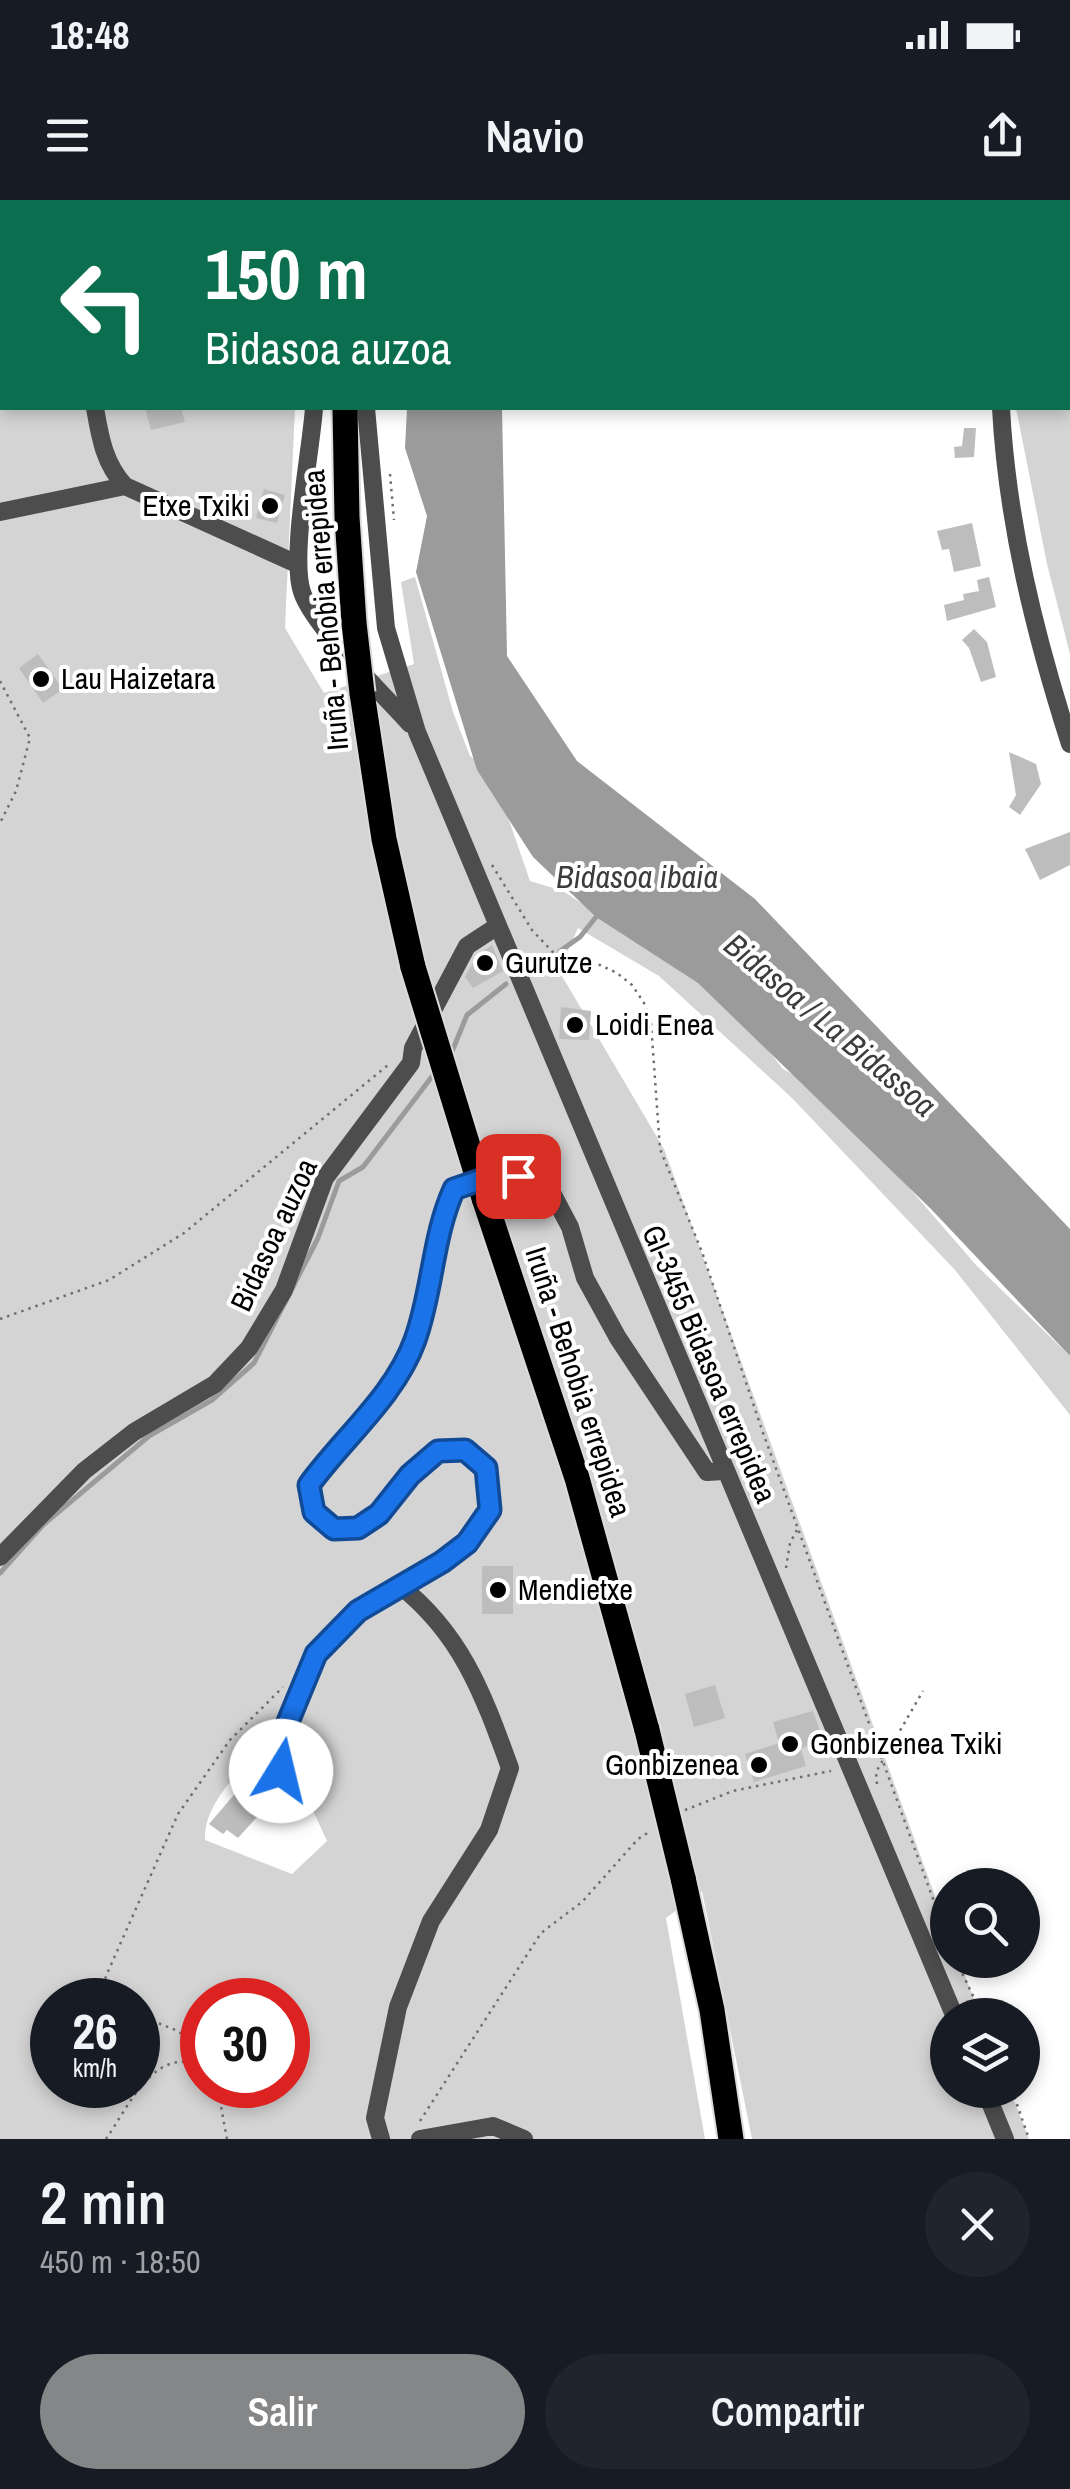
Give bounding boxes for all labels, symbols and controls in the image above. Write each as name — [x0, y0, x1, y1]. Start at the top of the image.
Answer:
text: 18:48 — [50, 10, 130, 61]
text: Navio — [485, 105, 585, 166]
icon: menu — [40, 108, 95, 163]
icon: share — [975, 108, 1030, 163]
text: 150 m — [205, 227, 368, 321]
icon: left — [40, 240, 170, 370]
text: Bidasoa auzoa — [205, 317, 451, 378]
street label: Iruña - Behobia errepidea — [293, 468, 357, 752]
place label: Etxe Txiki — [142, 485, 250, 525]
marker: Etxe Txiki — [259, 495, 281, 517]
place label: Lau Haizetara — [61, 658, 216, 698]
marker: Lau Haizetara — [30, 668, 52, 690]
water label: Bidasoa ibaia — [556, 855, 718, 898]
water label: Bidasoa / La Bidassoa — [715, 923, 945, 1126]
place label: Gurutze — [505, 942, 593, 982]
marker: Gurutze — [474, 952, 496, 974]
place label: Loidi Enea — [595, 1004, 714, 1044]
marker: Loidi Enea — [564, 1014, 586, 1036]
pin — [476, 1134, 561, 1219]
icon: arrive — [491, 1149, 546, 1204]
street label: Bidasoa auzoa — [220, 1151, 326, 1317]
street label: GI-3455 Bidasoa errepidea — [633, 1219, 787, 1509]
street label: Iruña - Behobia errepidea — [516, 1242, 642, 1522]
place label: Mendietxe — [518, 1569, 633, 1609]
marker: Mendietxe — [487, 1579, 509, 1601]
position arrow — [229, 1719, 333, 1823]
place label: Gonbizenea Txiki — [810, 1723, 1003, 1763]
marker: Gonbizenea Txiki — [779, 1733, 801, 1755]
place label: Gonbizenea — [605, 1744, 739, 1784]
marker: Gonbizenea — [748, 1754, 770, 1776]
map controls — [930, 1868, 1040, 2108]
button: search — [930, 1868, 1040, 1978]
speed limit sign: 30 — [180, 1978, 310, 2108]
text: 26 — [72, 1997, 118, 2065]
button: layers — [930, 1998, 1040, 2108]
text: km/h — [73, 2051, 117, 2085]
text: 2 min — [40, 2162, 167, 2243]
button: close — [925, 2172, 1030, 2277]
text: 450 m · 18:50 — [40, 2240, 200, 2283]
button: Salir — [40, 2354, 525, 2469]
button: Compartir — [545, 2354, 1030, 2469]

